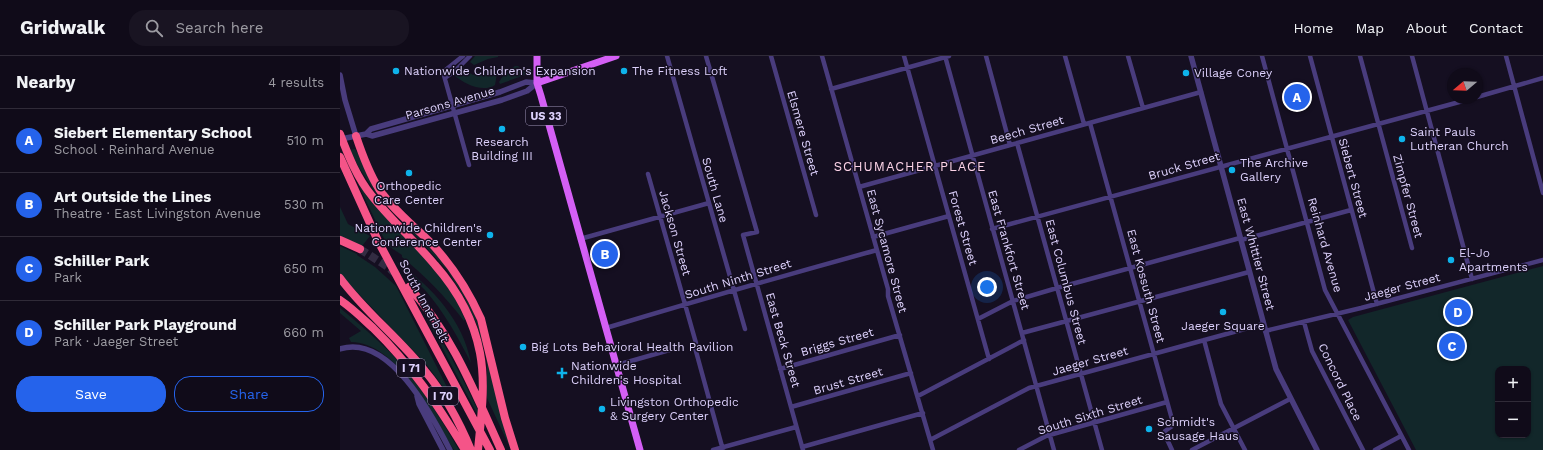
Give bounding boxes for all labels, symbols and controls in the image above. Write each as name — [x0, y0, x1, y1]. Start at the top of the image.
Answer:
search box — [129, 10, 409, 46]
text: Gridwalk — [20, 16, 105, 39]
icon: search — [143, 17, 165, 39]
text: Search here — [175, 19, 263, 37]
text: Home — [1293, 20, 1333, 36]
text: Map — [1355, 20, 1384, 36]
text: About — [1406, 20, 1447, 36]
text: Contact — [1469, 20, 1523, 36]
place label: Nationwide Children's Expansion — [404, 64, 596, 78]
place label: The Fitness Loft — [632, 64, 727, 78]
marker: Nationwide Children's Expansion — [391, 66, 401, 76]
marker: The Fitness Loft — [619, 66, 629, 76]
place label: Village Coney — [1194, 66, 1273, 80]
marker: Village Coney — [1181, 68, 1191, 78]
north arrow — [1447, 68, 1483, 104]
text: Nearby — [16, 72, 75, 92]
text: 4 results — [268, 75, 324, 90]
pin: A — [1284, 82, 1310, 112]
street label: Parsons Avenue — [404, 84, 496, 122]
street label: Elsmere Street — [784, 89, 822, 177]
road number: US 33 — [526, 107, 566, 125]
street label: Beech Street — [989, 113, 1065, 147]
text: Siebert Elementary School — [54, 124, 252, 142]
marker: Research Building III — [497, 124, 507, 134]
place label: Saint Pauls Lutheran Church — [1410, 125, 1509, 153]
text: A — [25, 133, 33, 148]
text: 510 m — [286, 133, 324, 148]
marker: Saint Pauls Lutheran Church — [1397, 134, 1407, 144]
place label: Research Building III — [471, 135, 533, 163]
street label: Siebert Street — [1336, 137, 1370, 219]
text: School · Reinhard Avenue — [54, 142, 215, 157]
street label: Bruck Street — [1147, 149, 1221, 183]
street label: Zimpfer Street — [1390, 153, 1426, 239]
street label: South Lane — [699, 156, 731, 224]
place label: The Archive Gallery — [1240, 156, 1308, 184]
district label: SCHUMACHER PLACE — [834, 159, 986, 174]
marker: The Archive Gallery — [1227, 165, 1237, 175]
marker: Orthopedic Care Center — [404, 168, 414, 178]
place label: Orthopedic Care Center — [374, 179, 444, 207]
text: Art Outside the Lines — [54, 188, 211, 206]
street label: East Sycamore Street — [864, 188, 910, 314]
street label: East Frankfort Street — [985, 188, 1033, 312]
street label: Jackson Street — [656, 189, 694, 277]
street label: Forest Street — [946, 189, 980, 267]
street label: East Whittier Street — [1234, 196, 1278, 312]
street label: Reinhard Avenue — [1305, 196, 1345, 294]
text: B — [25, 197, 33, 212]
text: 530 m — [284, 197, 324, 212]
text: Theatre · East Livingston Avenue — [54, 206, 261, 221]
street label: East Columbus Street — [1043, 218, 1089, 346]
place label: Nationwide Children's Conference Center — [354, 221, 482, 249]
street label: East Kossuth Street — [1124, 228, 1168, 344]
marker: Nationwide Children's Conference Center — [485, 230, 495, 240]
pin: B — [592, 239, 618, 269]
place label: El-Jo Apartments — [1459, 246, 1528, 274]
text: Schiller Park — [54, 252, 149, 270]
marker: El-Jo Apartments — [1446, 255, 1456, 265]
street label: South Ninth Street — [683, 256, 793, 302]
street label: South Innerbelt — [396, 257, 452, 345]
text: C — [25, 261, 33, 276]
text: 650 m — [284, 261, 324, 276]
text: Park — [54, 270, 82, 285]
street label: Jaeger Street — [1362, 270, 1442, 304]
your location — [977, 277, 997, 297]
street label: East Beck Street — [763, 291, 803, 389]
pin: D — [1445, 297, 1471, 327]
marker: Jaeger Square — [1218, 307, 1228, 317]
text: Schiller Park Playground — [54, 316, 237, 334]
place label: Jaeger Square — [1181, 319, 1265, 333]
text: D — [24, 325, 34, 340]
text: 660 m — [283, 325, 324, 340]
street label: Briggs Street — [799, 325, 875, 359]
pin: C — [1439, 331, 1465, 361]
text: Park · Jaeger Street — [54, 334, 178, 349]
place label: Big Lots Behavioral Health Pavilion — [531, 340, 734, 354]
street label: Concord Place — [1315, 341, 1365, 423]
marker: Big Lots Behavioral Health Pavilion — [518, 342, 528, 352]
street label: Jaeger Street — [1050, 343, 1130, 379]
road number: I 71 — [397, 359, 425, 377]
place label: Nationwide Children's Hospital — [571, 359, 682, 387]
street label: Brust Street — [812, 364, 884, 398]
map controls — [1495, 366, 1531, 438]
button: + — [1495, 366, 1531, 402]
marker: Nationwide Children's Hospital — [556, 367, 568, 379]
button: Save — [16, 376, 166, 412]
button: Share — [174, 376, 324, 412]
road number: I 70 — [428, 387, 458, 405]
street label: South Sixth Street — [1036, 392, 1144, 438]
place label: Livingston Orthopedic & Surgery Center — [610, 395, 739, 423]
button: − — [1495, 402, 1531, 438]
marker: Livingston Orthopedic & Surgery Center — [597, 404, 607, 414]
place label: Schmidt's Sausage Haus — [1157, 415, 1239, 443]
marker: Schmidt's Sausage Haus — [1144, 424, 1154, 434]

